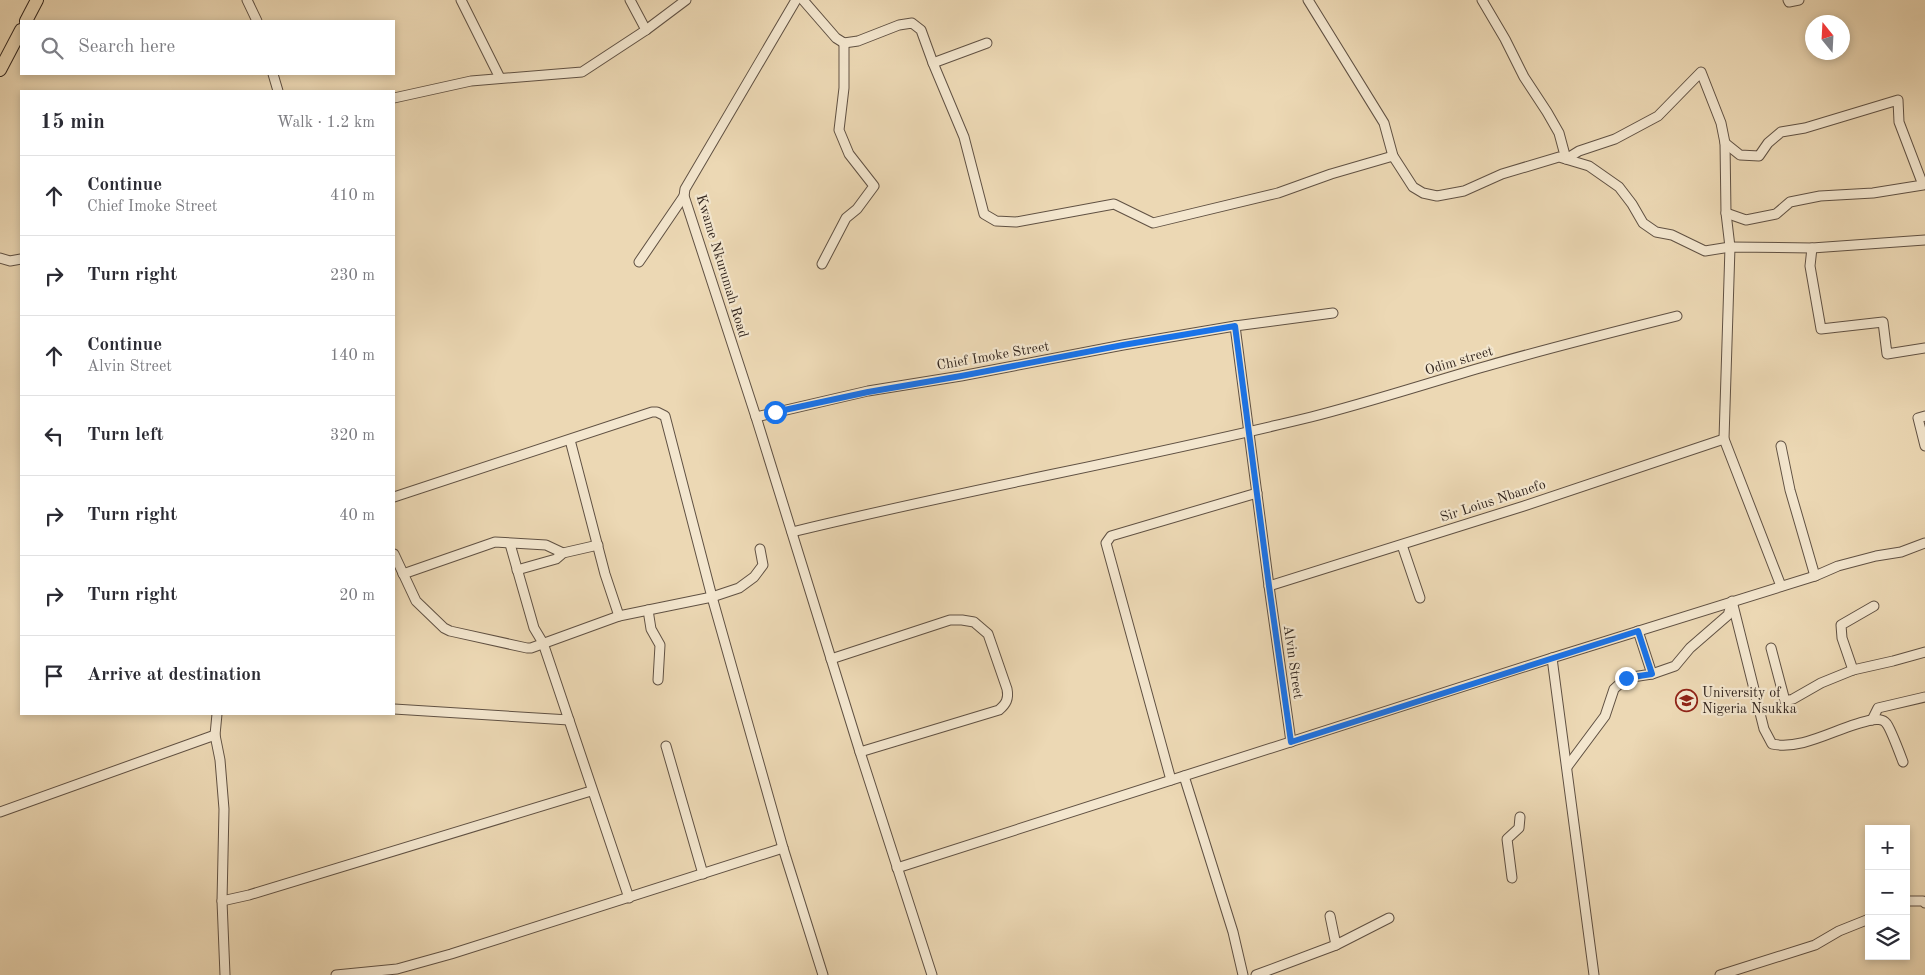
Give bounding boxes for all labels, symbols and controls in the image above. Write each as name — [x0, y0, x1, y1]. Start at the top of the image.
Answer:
north arrow — [1805, 15, 1850, 60]
search box — [20, 20, 395, 75]
icon: search — [38, 34, 66, 62]
text: Search here — [78, 38, 175, 57]
text: 15 min — [40, 112, 105, 133]
text: Walk · 1.2 km — [277, 115, 375, 131]
text: Continue — [87, 176, 162, 195]
icon: ahead — [40, 182, 68, 210]
text: 410 m — [330, 188, 375, 204]
street label: Kwame Nkurumah Road — [694, 193, 750, 339]
text: Chief Imoke Street — [87, 199, 217, 215]
icon: right — [40, 262, 68, 290]
text: Turn right — [87, 266, 177, 285]
text: 230 m — [330, 268, 375, 284]
text: Continue — [87, 336, 162, 355]
street label: Chief Imoke Street — [936, 339, 1050, 373]
icon: ahead — [40, 342, 68, 370]
street label: Odim street — [1423, 344, 1495, 378]
text: 140 m — [330, 348, 375, 364]
text: Alvin Street — [87, 359, 172, 375]
route start — [764, 401, 787, 424]
icon: left — [40, 422, 68, 450]
text: Turn left — [87, 426, 164, 445]
text: 320 m — [330, 428, 375, 444]
street label: Sir Loius Nbanefo — [1438, 477, 1548, 525]
icon: right — [40, 502, 68, 530]
text: Turn right — [87, 506, 177, 525]
text: 40 m — [339, 508, 375, 524]
icon: right — [40, 582, 68, 610]
text: Turn right — [87, 586, 177, 605]
text: 20 m — [339, 588, 375, 604]
street label: Alvin Street — [1281, 624, 1305, 700]
icon: arrive — [40, 662, 68, 690]
text: Arrive at destination — [87, 666, 261, 685]
route end — [1615, 667, 1638, 690]
place label: University of Nigeria Nsukka — [1702, 686, 1797, 716]
school or university icon: University of Nigeria Nsukka — [1674, 689, 1698, 713]
map controls — [1865, 825, 1910, 960]
button: + — [1865, 825, 1910, 870]
button: − — [1865, 870, 1910, 915]
button: layers — [1865, 915, 1910, 960]

